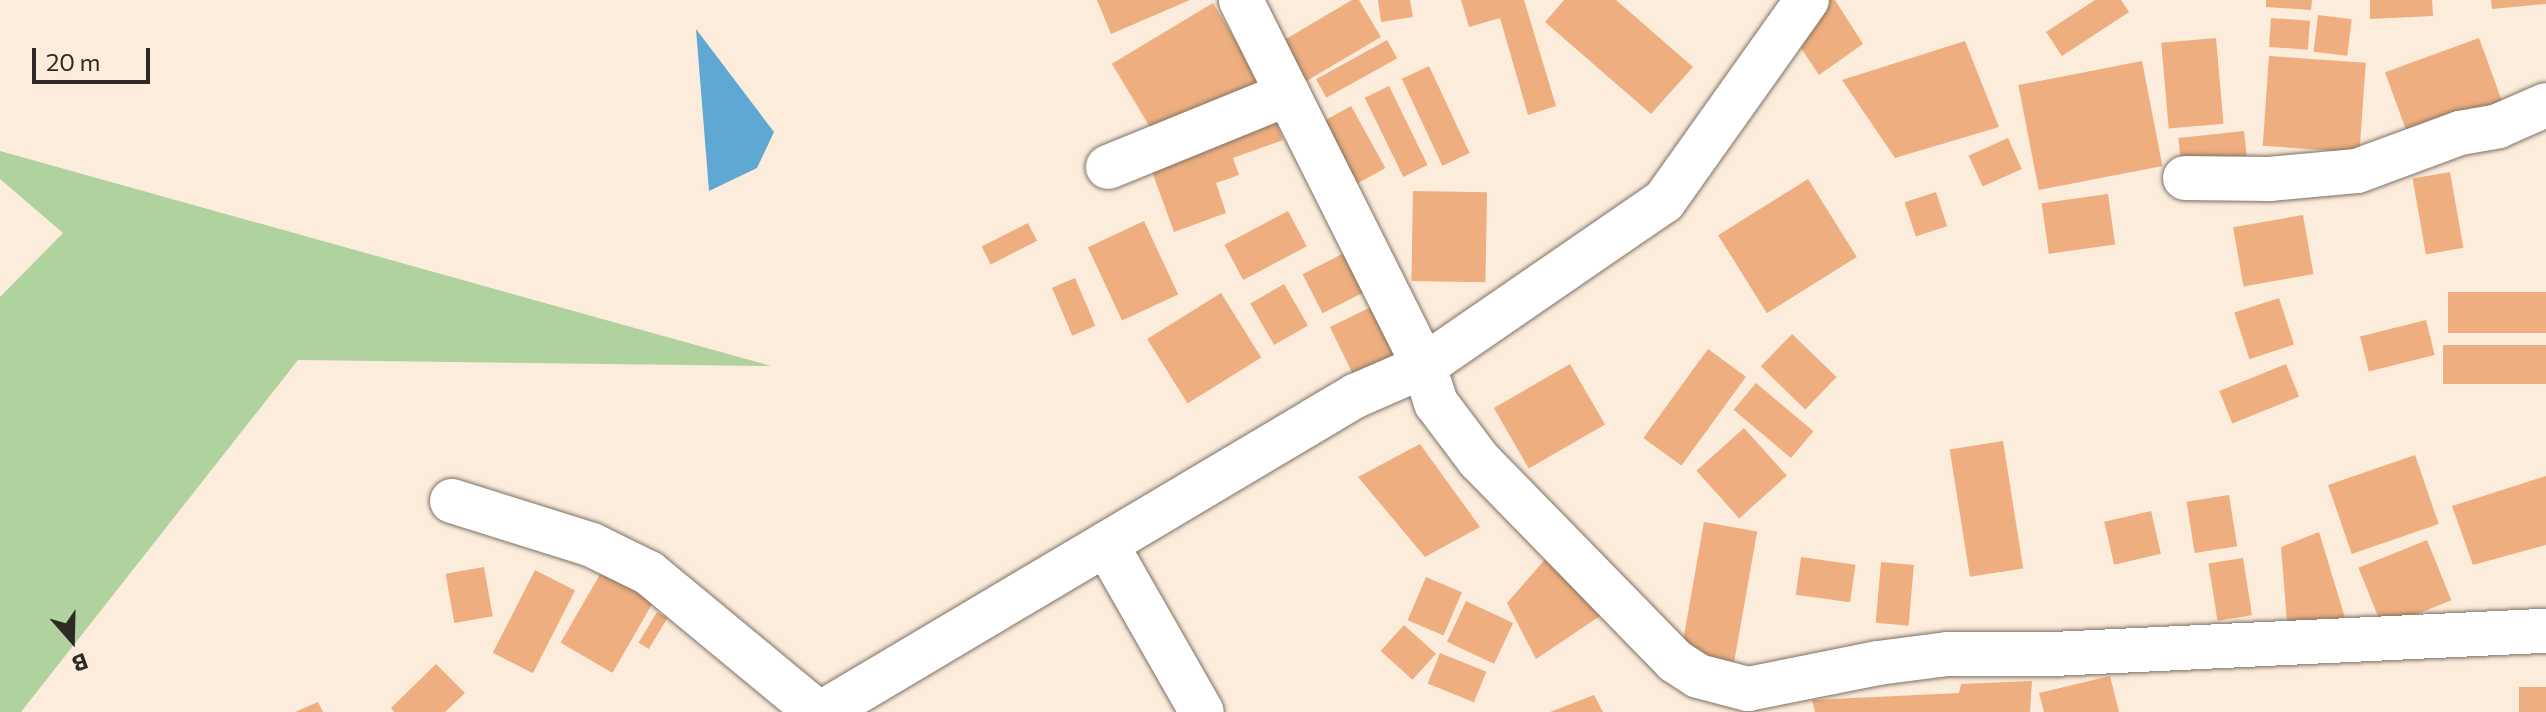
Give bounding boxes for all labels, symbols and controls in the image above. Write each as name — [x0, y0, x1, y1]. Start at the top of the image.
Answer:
scale bar — [36, 32, 154, 82]
text: 20 m — [46, 47, 100, 76]
north arrow — [32, 600, 112, 680]
text: B — [69, 648, 92, 678]

